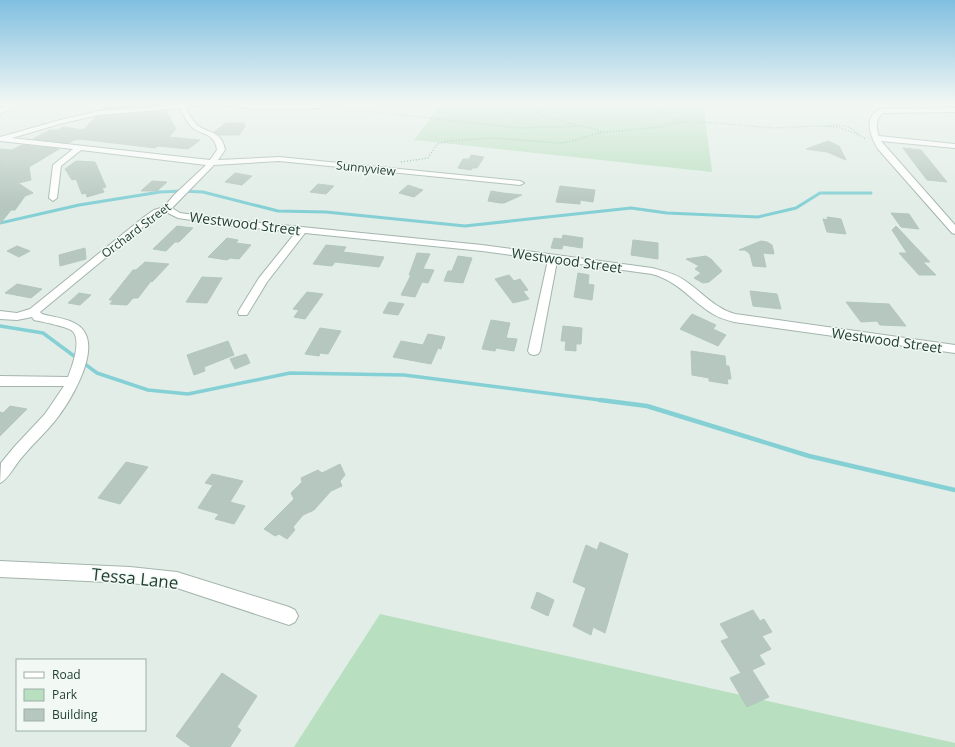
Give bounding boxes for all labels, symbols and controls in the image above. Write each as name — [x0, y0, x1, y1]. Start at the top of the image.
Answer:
street label: Sunnyview — [335, 156, 397, 180]
street label: Orchard Street — [98, 198, 174, 262]
street label: Westwood Street — [189, 207, 301, 239]
street label: Westwood Street — [510, 243, 624, 277]
street label: Westwood Street — [830, 323, 944, 357]
street label: Tessa Lane — [90, 562, 180, 594]
legend — [16, 659, 146, 731]
text: Road — [52, 666, 81, 683]
text: Park — [52, 686, 78, 703]
text: Building — [52, 706, 98, 723]

